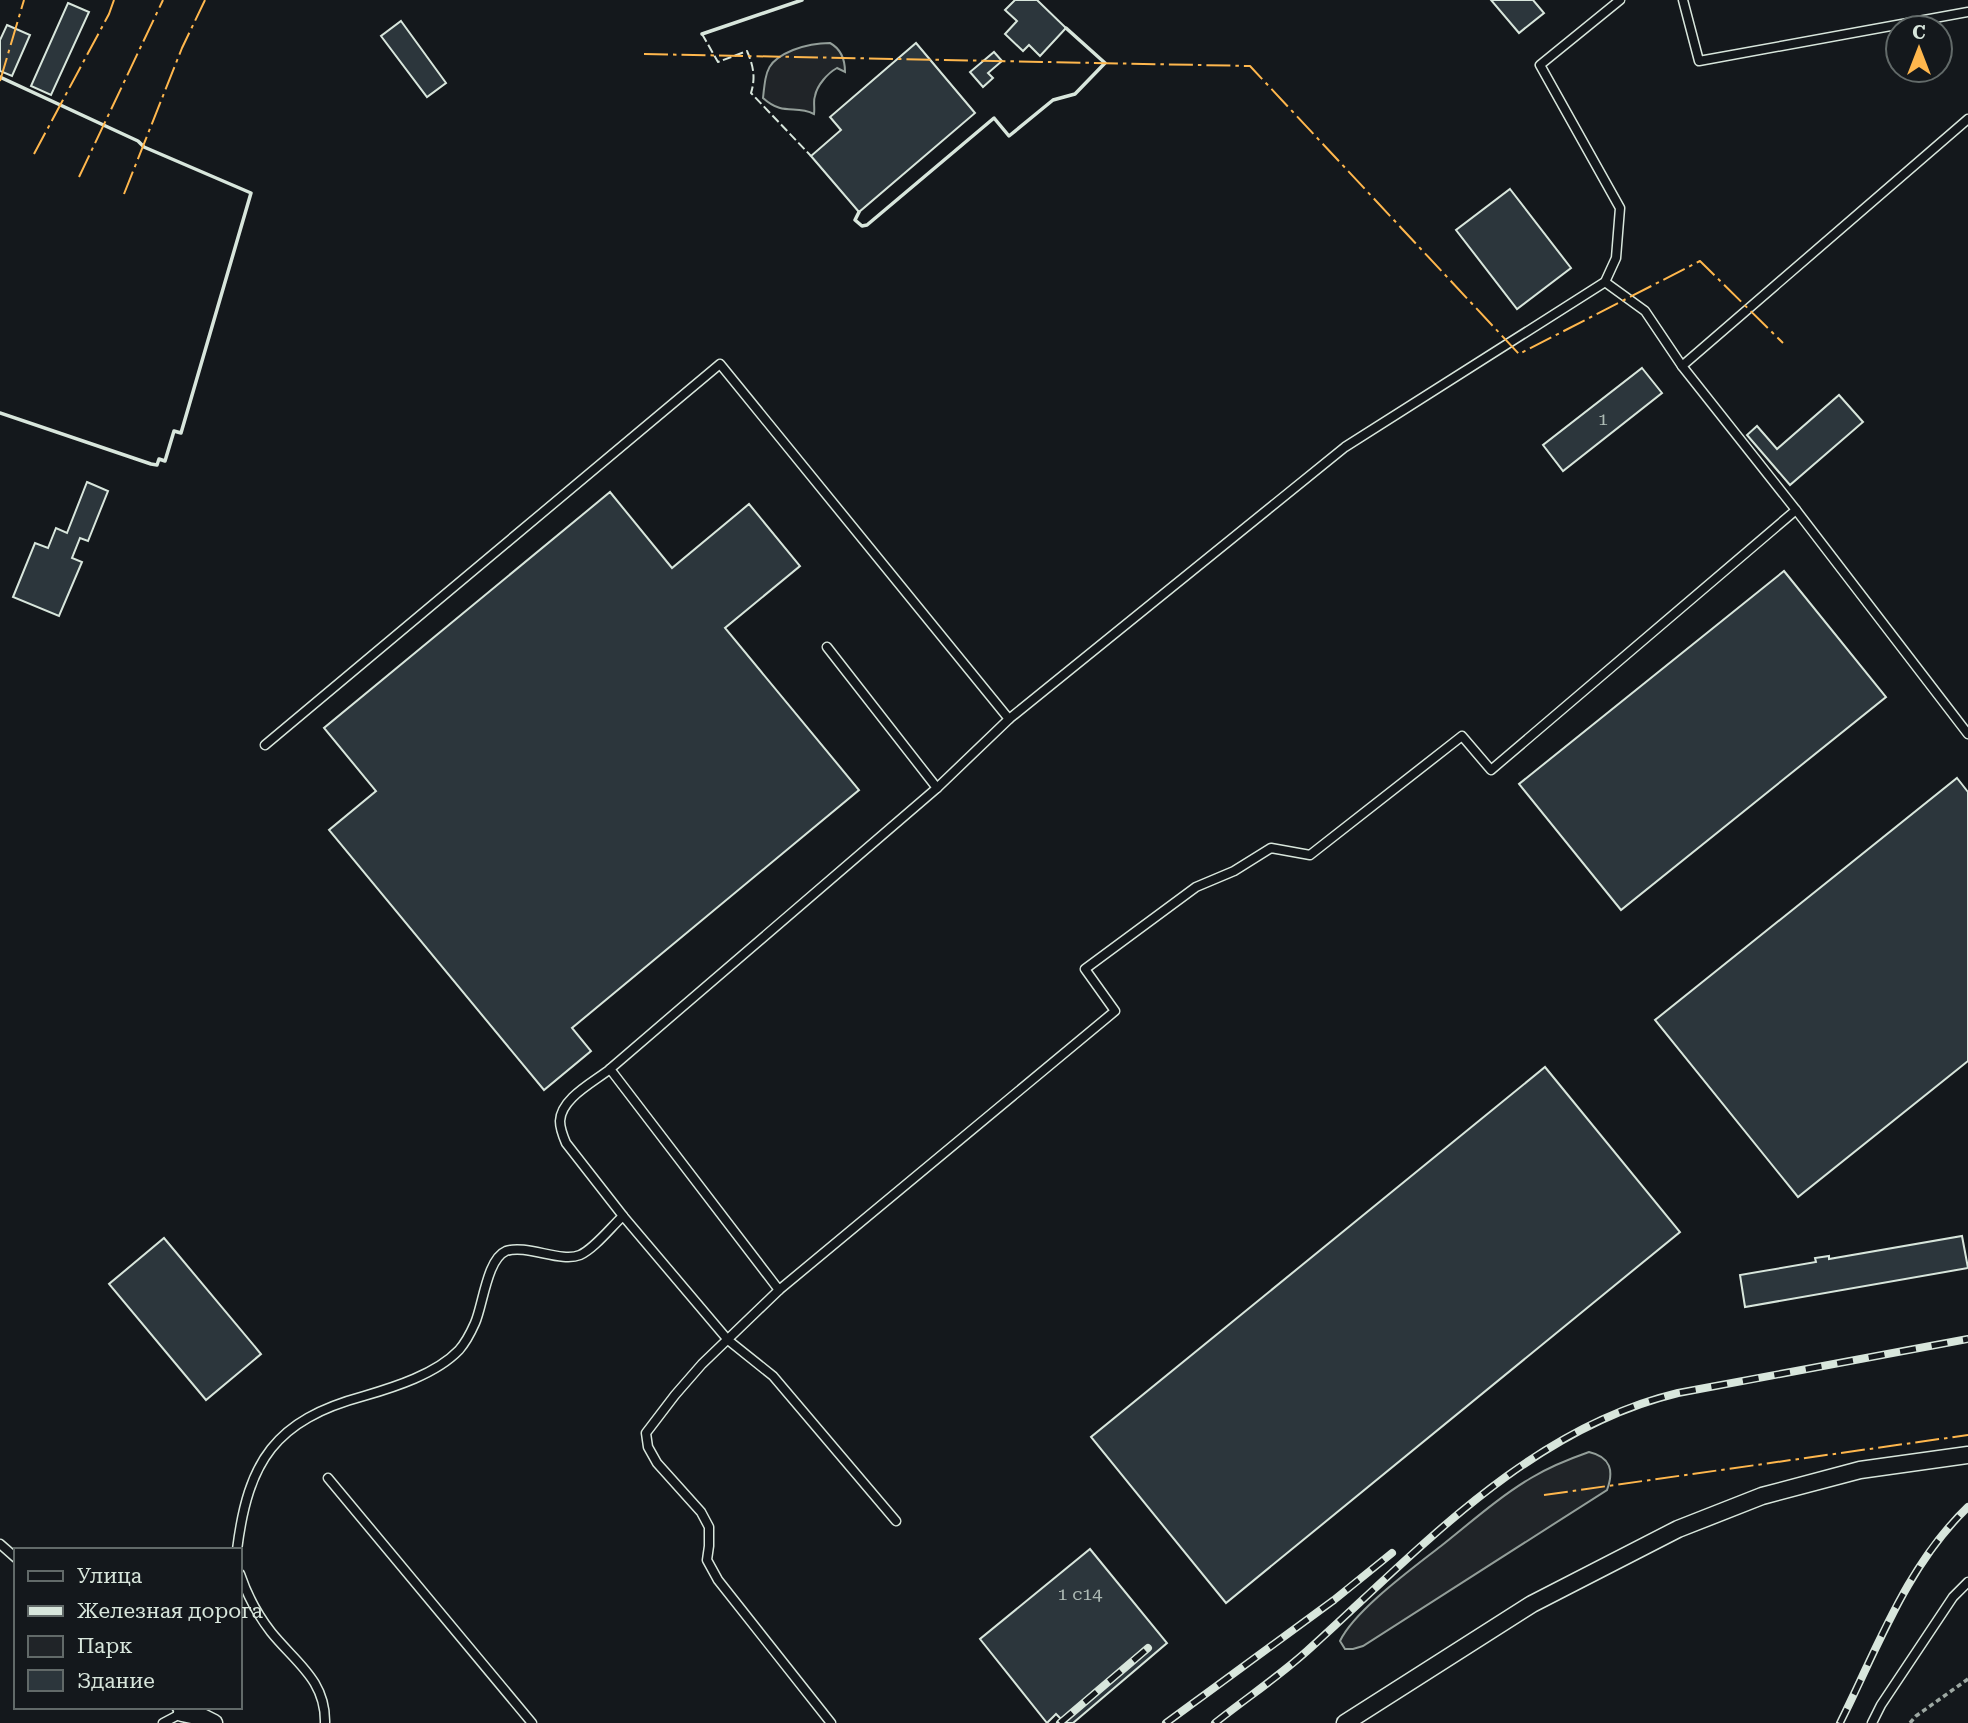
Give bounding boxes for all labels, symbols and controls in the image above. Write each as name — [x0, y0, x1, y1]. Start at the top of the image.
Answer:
north arrow — [1884, 14, 1954, 84]
text: С — [1912, 21, 1926, 44]
house number: 1 — [1598, 408, 1608, 429]
legend — [14, 1548, 242, 1709]
text: Улица — [77, 1564, 143, 1588]
house number: 1 с14 — [1058, 1583, 1102, 1604]
text: Железная дорога — [77, 1599, 263, 1623]
text: Парк — [77, 1634, 133, 1658]
text: Здание — [77, 1669, 155, 1693]

